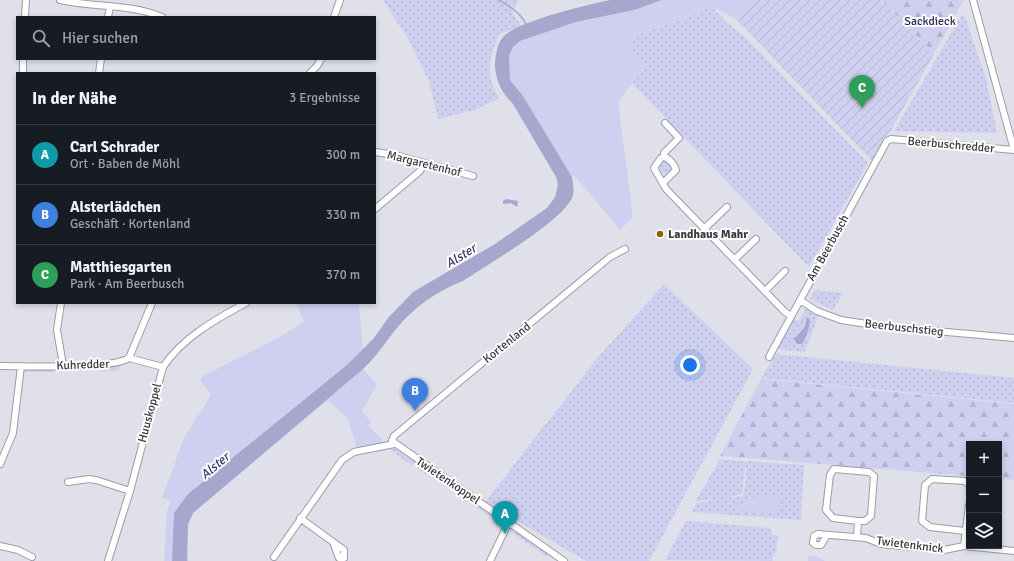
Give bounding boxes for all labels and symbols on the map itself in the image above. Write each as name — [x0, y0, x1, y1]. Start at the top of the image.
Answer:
park label: Sackdieck — [904, 14, 956, 29]
pin: C — [849, 75, 875, 108]
street label: Beerbuschredder — [907, 134, 996, 156]
street label: Margaretenhof — [385, 148, 464, 181]
street label: Am Beerbusch — [804, 212, 852, 284]
place label: Landhaus Mahr — [668, 227, 748, 242]
marker: Landhaus Mahr — [655, 229, 665, 239]
water label: Alster — [443, 239, 481, 272]
street label: Beerbuschstieg — [864, 316, 944, 340]
street label: Kortenland — [480, 319, 534, 367]
your location — [680, 355, 700, 375]
street label: Kuhredder — [56, 357, 111, 373]
pin: B — [402, 378, 428, 411]
street label: Huuskoppel — [135, 381, 165, 444]
water label: Alster — [197, 448, 234, 483]
street label: Twietenkoppel — [413, 454, 483, 508]
pin: A — [492, 501, 518, 534]
street label: Twietenknick — [876, 533, 944, 557]

